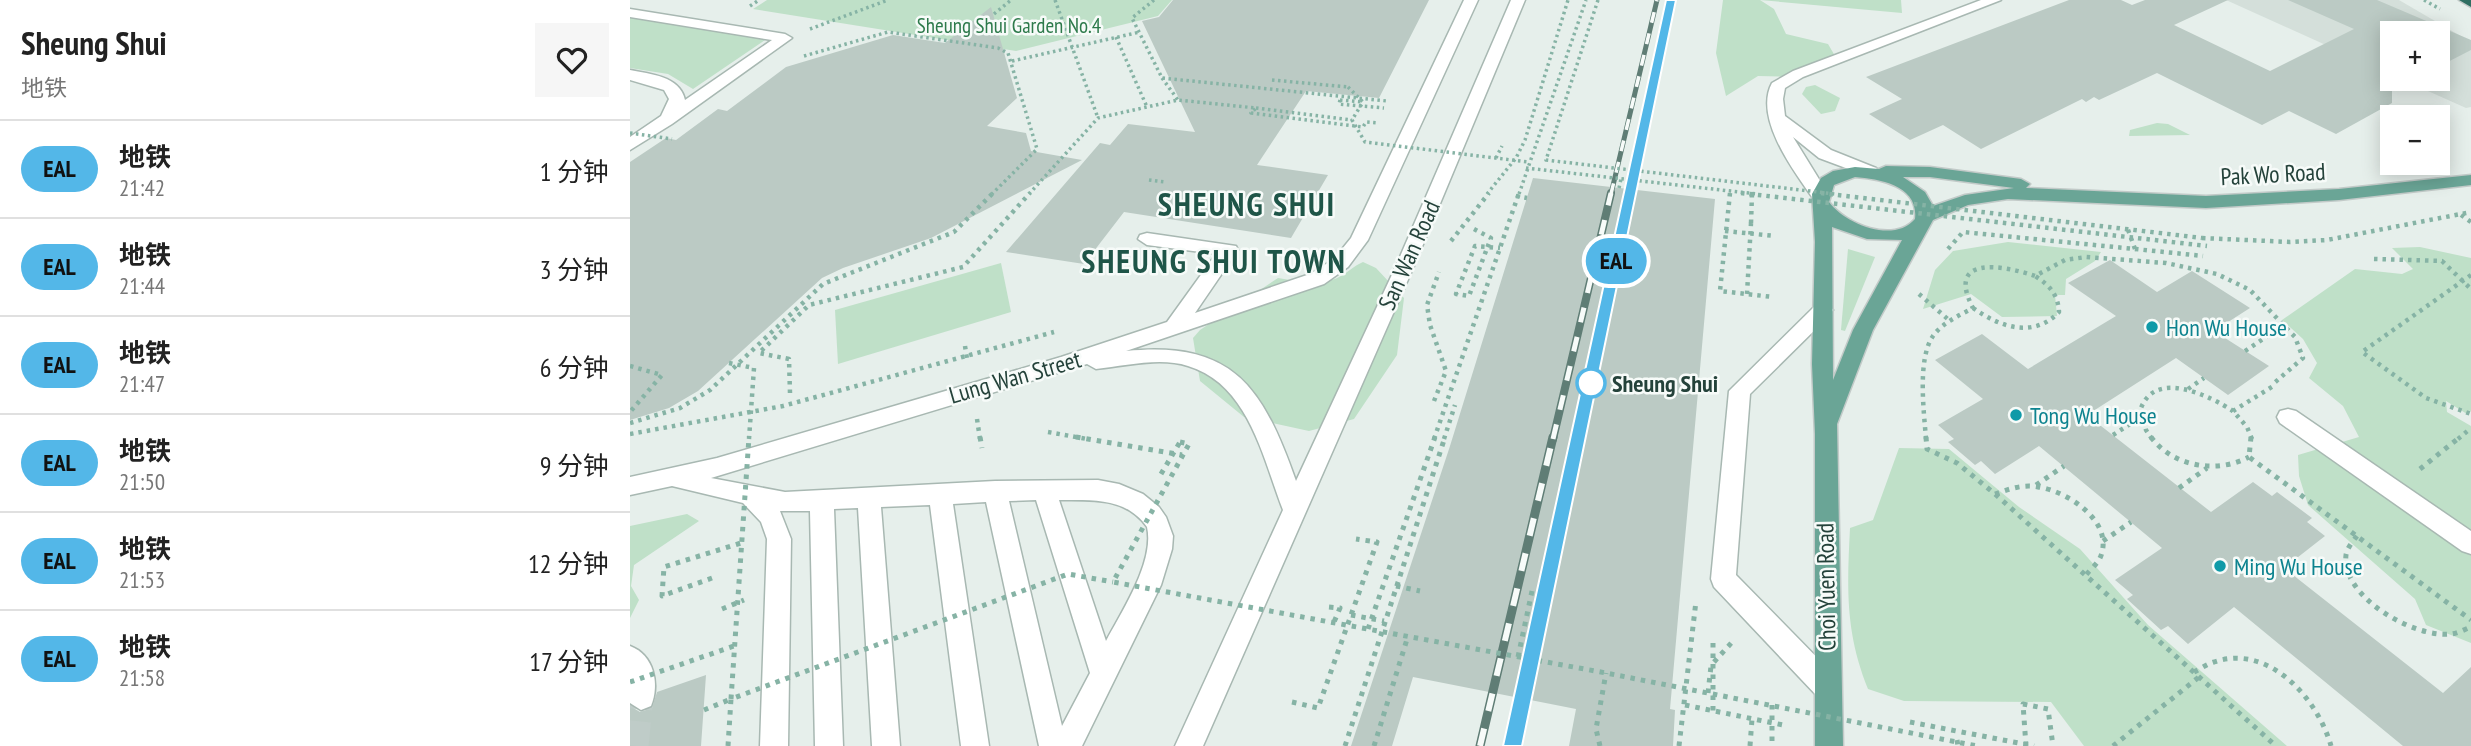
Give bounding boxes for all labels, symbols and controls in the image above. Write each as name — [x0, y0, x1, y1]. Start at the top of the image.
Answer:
park label: Sheung Shui Garden No.4 — [917, 12, 1102, 39]
text: Sheung Shui — [21, 21, 167, 64]
map controls — [2380, 21, 2450, 175]
button: + — [2380, 21, 2450, 91]
button: heart — [535, 23, 609, 97]
text: 地铁 — [21, 73, 67, 102]
button: − — [2380, 105, 2450, 175]
text: 地铁 — [119, 140, 171, 173]
text: EAL — [43, 153, 76, 184]
text: 1 分钟 — [540, 155, 609, 188]
street label: Pak Wo Road — [2220, 156, 2326, 192]
text: 21:42 — [119, 173, 165, 202]
district label: SHEUNG SHUI — [1158, 183, 1336, 225]
street label: San Wan Road — [1371, 195, 1447, 315]
text: 地铁 — [119, 238, 171, 271]
line badge: EAL — [1576, 238, 1656, 284]
district label: SHEUNG SHUI TOWN — [1081, 240, 1347, 282]
text: EAL — [1600, 245, 1632, 276]
text: EAL — [43, 251, 76, 282]
text: 3 分钟 — [540, 253, 609, 286]
text: 21:44 — [119, 271, 165, 300]
place label: Hon Wu House — [2166, 312, 2287, 343]
marker: Hon Wu House — [2144, 319, 2160, 335]
text: 地铁 — [119, 336, 171, 369]
street label: Lung Wan Street — [945, 343, 1085, 411]
text: EAL — [43, 349, 76, 380]
text: 6 分钟 — [540, 351, 609, 384]
marker: Sheung Shui — [1576, 368, 1606, 398]
place label: Sheung Shui — [1612, 368, 1718, 399]
text: 21:47 — [119, 369, 165, 398]
place label: Tong Wu House — [2030, 400, 2157, 431]
marker: Tong Wu House — [2008, 407, 2024, 423]
text: 地铁 — [119, 434, 171, 467]
text: EAL — [43, 447, 76, 478]
text: 9 分钟 — [540, 449, 609, 482]
text: 21:50 — [119, 467, 165, 496]
street label: Choi Yuen Road — [1809, 523, 1843, 651]
text: 地铁 — [119, 532, 171, 565]
text: EAL — [43, 545, 76, 576]
text: 12 分钟 — [528, 547, 609, 580]
place label: Ming Wu House — [2234, 551, 2363, 582]
marker: Ming Wu House — [2212, 558, 2228, 574]
text: 21:53 — [119, 565, 165, 594]
text: 地铁 — [119, 630, 171, 663]
text: EAL — [43, 643, 76, 674]
text: 17 分钟 — [529, 645, 609, 678]
text: 21:58 — [119, 663, 165, 692]

